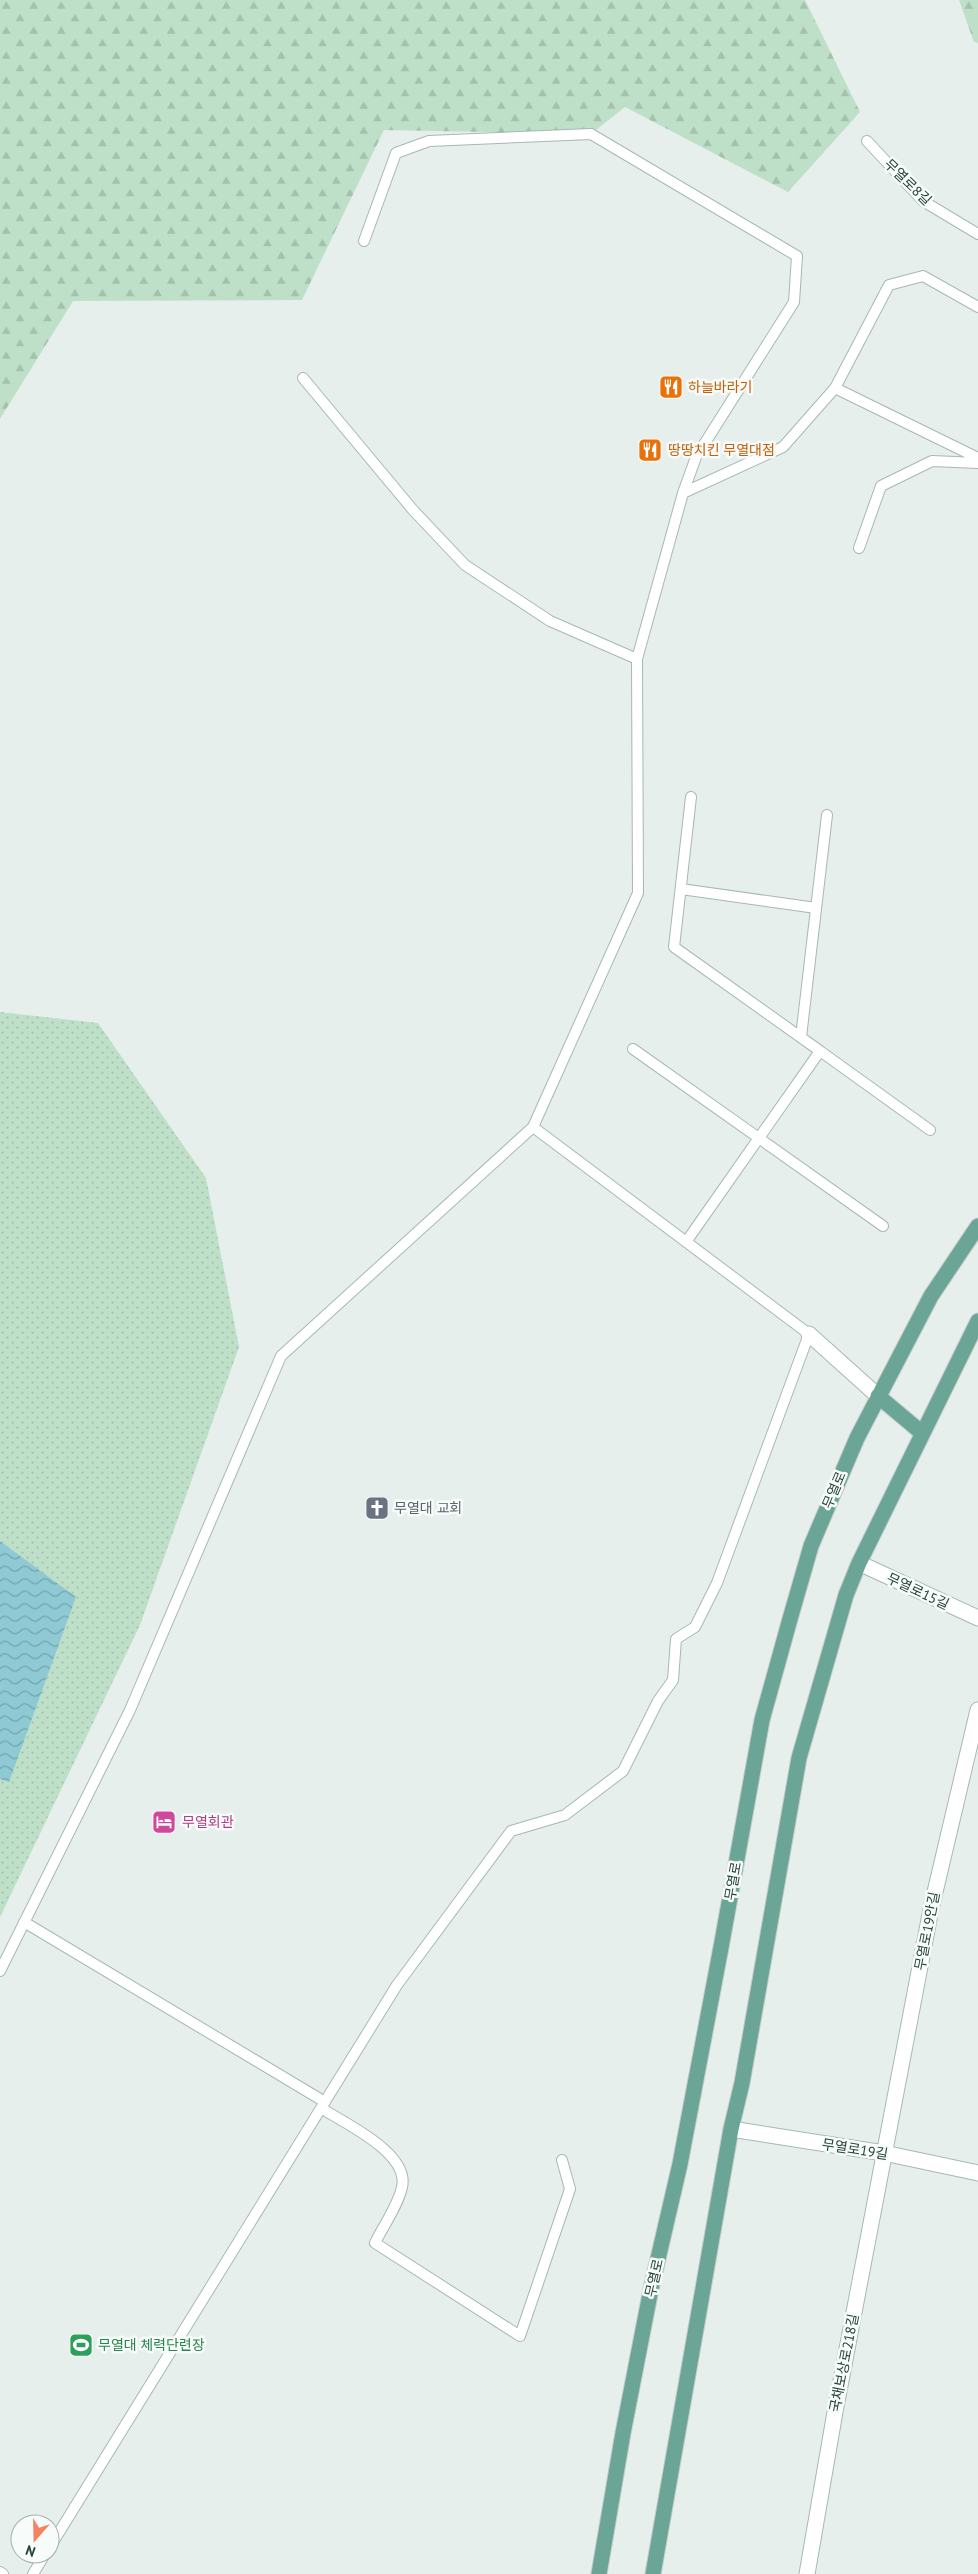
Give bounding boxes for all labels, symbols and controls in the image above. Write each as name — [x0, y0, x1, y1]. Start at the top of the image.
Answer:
street label: 무열로8길 — [880, 155, 936, 209]
restaurant icon: 하늘바라기 — [658, 374, 684, 400]
place label: 하늘바라기 — [688, 378, 752, 396]
restaurant icon: 땅땅치킨 무열대점 — [637, 437, 663, 463]
place label: 땅땅치킨 무열대점 — [668, 441, 775, 459]
street label: 무열로 — [818, 1469, 850, 1511]
church icon: 무열대 교회 — [364, 1495, 390, 1521]
place label: 무열대 교회 — [394, 1499, 462, 1517]
street label: 무열로15길 — [884, 1569, 952, 1613]
hotel icon: 무열회관 — [151, 1809, 177, 1835]
place label: 무열회관 — [182, 1813, 234, 1831]
street label: 무열로 — [721, 1860, 745, 1902]
street label: 무열로19안길 — [911, 1890, 943, 1972]
street label: 무열로19길 — [821, 2135, 889, 2163]
street label: 무열로 — [641, 2257, 667, 2299]
street label: 국채보상로218길 — [826, 2312, 862, 2414]
sports icon: 무열대 체력단련장 — [68, 2332, 94, 2358]
place label: 무열대 체력단련장 — [98, 2336, 205, 2354]
north arrow — [10, 2514, 60, 2564]
text: N — [23, 2541, 38, 2561]

